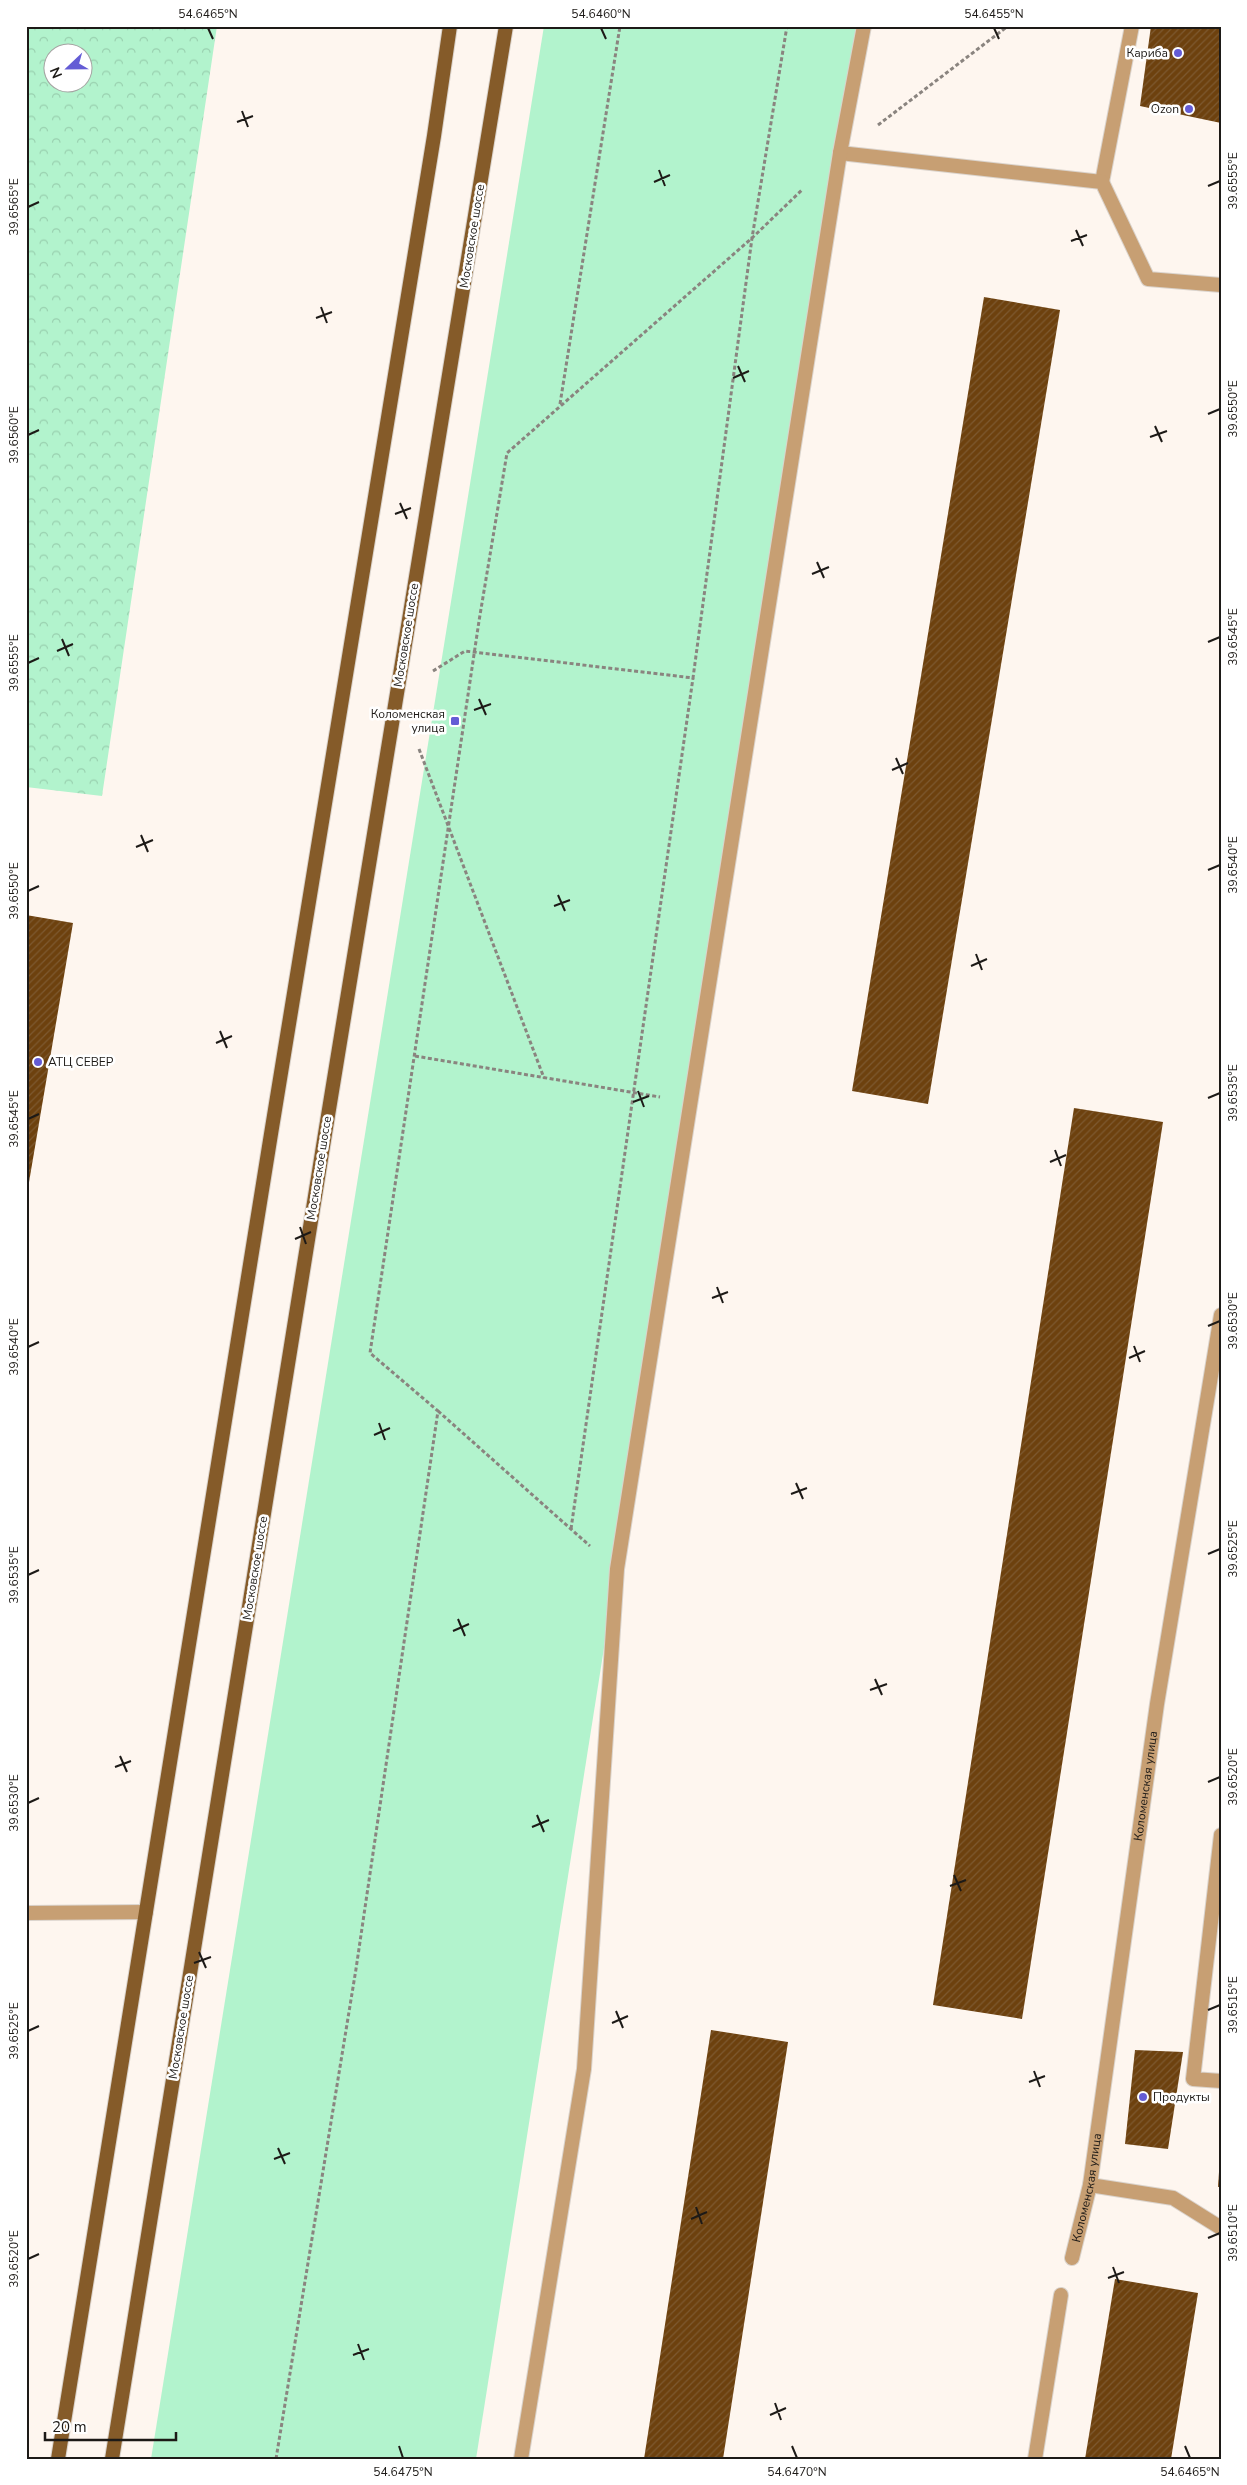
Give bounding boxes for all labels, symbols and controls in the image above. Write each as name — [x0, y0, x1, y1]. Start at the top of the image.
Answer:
text: 54.6465°N — [178, 6, 238, 22]
text: 54.6460°N — [571, 6, 631, 22]
text: 54.6455°N — [964, 6, 1024, 22]
north arrow — [42, 42, 92, 92]
place label: Кариба — [1126, 45, 1168, 61]
marker: Кариба — [1172, 47, 1184, 59]
text: N — [46, 64, 67, 81]
place label: Ozon — [1151, 101, 1179, 117]
marker: Ozon — [1183, 103, 1195, 115]
text: 39.6555°E — [1225, 152, 1241, 210]
text: 39.6565°E — [6, 178, 22, 236]
street label: Московское шоссе — [456, 183, 488, 289]
text: 39.6550°E — [1225, 380, 1241, 438]
text: 39.6560°E — [6, 406, 22, 464]
street label: Московское шоссе — [390, 582, 422, 688]
text: 39.6545°E — [1225, 608, 1241, 666]
text: 39.6555°E — [6, 634, 22, 692]
place label: Коломенская улица — [371, 706, 445, 736]
marker: Коломенская улица — [449, 715, 461, 727]
text: 39.6540°E — [1225, 836, 1241, 894]
text: 39.6550°E — [6, 862, 22, 920]
place label: АТЦ СЕВЕР — [48, 1054, 114, 1070]
marker: АТЦ СЕВЕР — [32, 1056, 44, 1068]
text: 39.6535°E — [1225, 1064, 1241, 1122]
text: 39.6545°E — [6, 1090, 22, 1148]
street label: Московское шоссе — [303, 1115, 335, 1221]
text: 39.6530°E — [1225, 1292, 1241, 1350]
text: 39.6540°E — [6, 1318, 22, 1376]
street label: Московское шоссе — [239, 1515, 271, 1621]
text: 39.6525°E — [1225, 1520, 1241, 1578]
text: 39.6535°E — [6, 1546, 22, 1604]
street label: Коломенская улица — [1130, 1730, 1161, 1842]
text: 39.6520°E — [1225, 1748, 1241, 1806]
text: 39.6530°E — [6, 1774, 22, 1832]
street label: Московское шоссе — [165, 1974, 197, 2080]
text: 39.6515°E — [1225, 1976, 1241, 2034]
text: 39.6525°E — [6, 2002, 22, 2060]
place label: Продукты — [1153, 2089, 1210, 2105]
marker: Продукты — [1137, 2091, 1149, 2103]
street label: Коломенская улица — [1068, 2132, 1105, 2244]
text: 39.6510°E — [1225, 2204, 1241, 2262]
text: 39.6520°E — [6, 2230, 22, 2288]
scale bar — [45, 2410, 176, 2442]
text: 20 m — [52, 2417, 87, 2437]
text: 54.6475°N — [373, 2464, 433, 2480]
text: 54.6470°N — [767, 2464, 827, 2480]
text: 54.6465°N — [1160, 2464, 1220, 2480]

